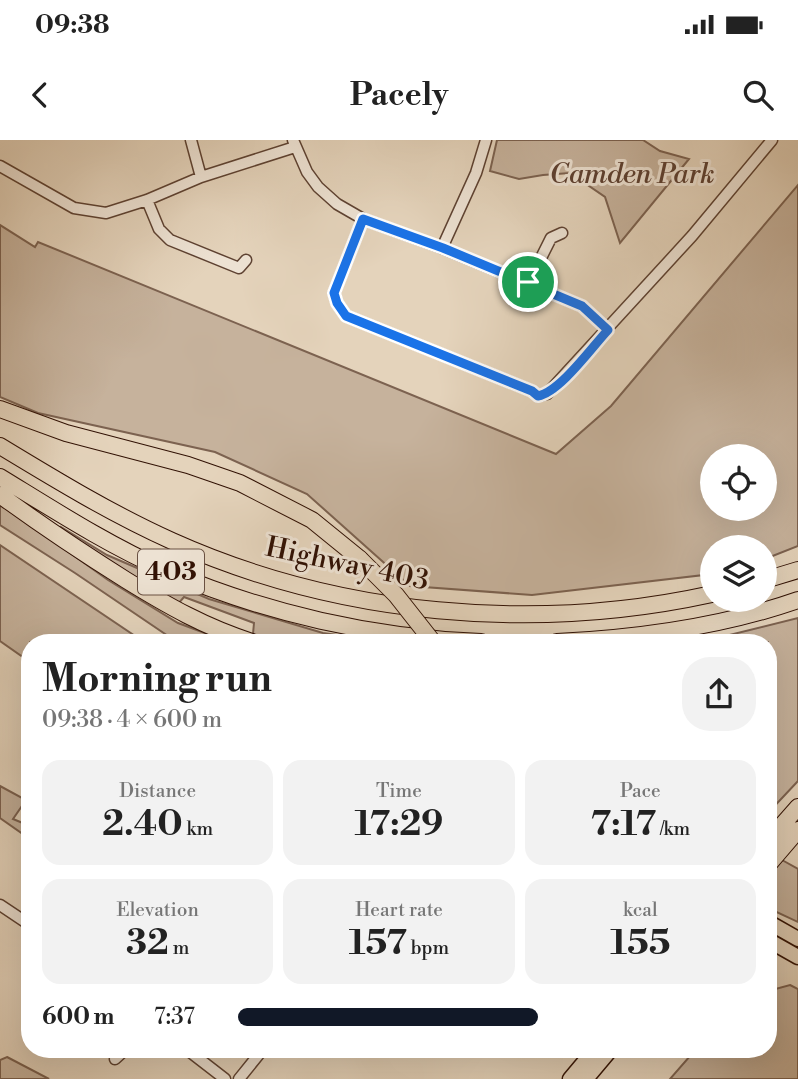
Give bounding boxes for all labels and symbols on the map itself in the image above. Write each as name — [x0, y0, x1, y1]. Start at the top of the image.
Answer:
park label: Camden Park — [549, 157, 715, 192]
pin — [498, 252, 558, 312]
street label: Highway 403 — [262, 530, 432, 598]
road number: 403 — [138, 550, 204, 594]

